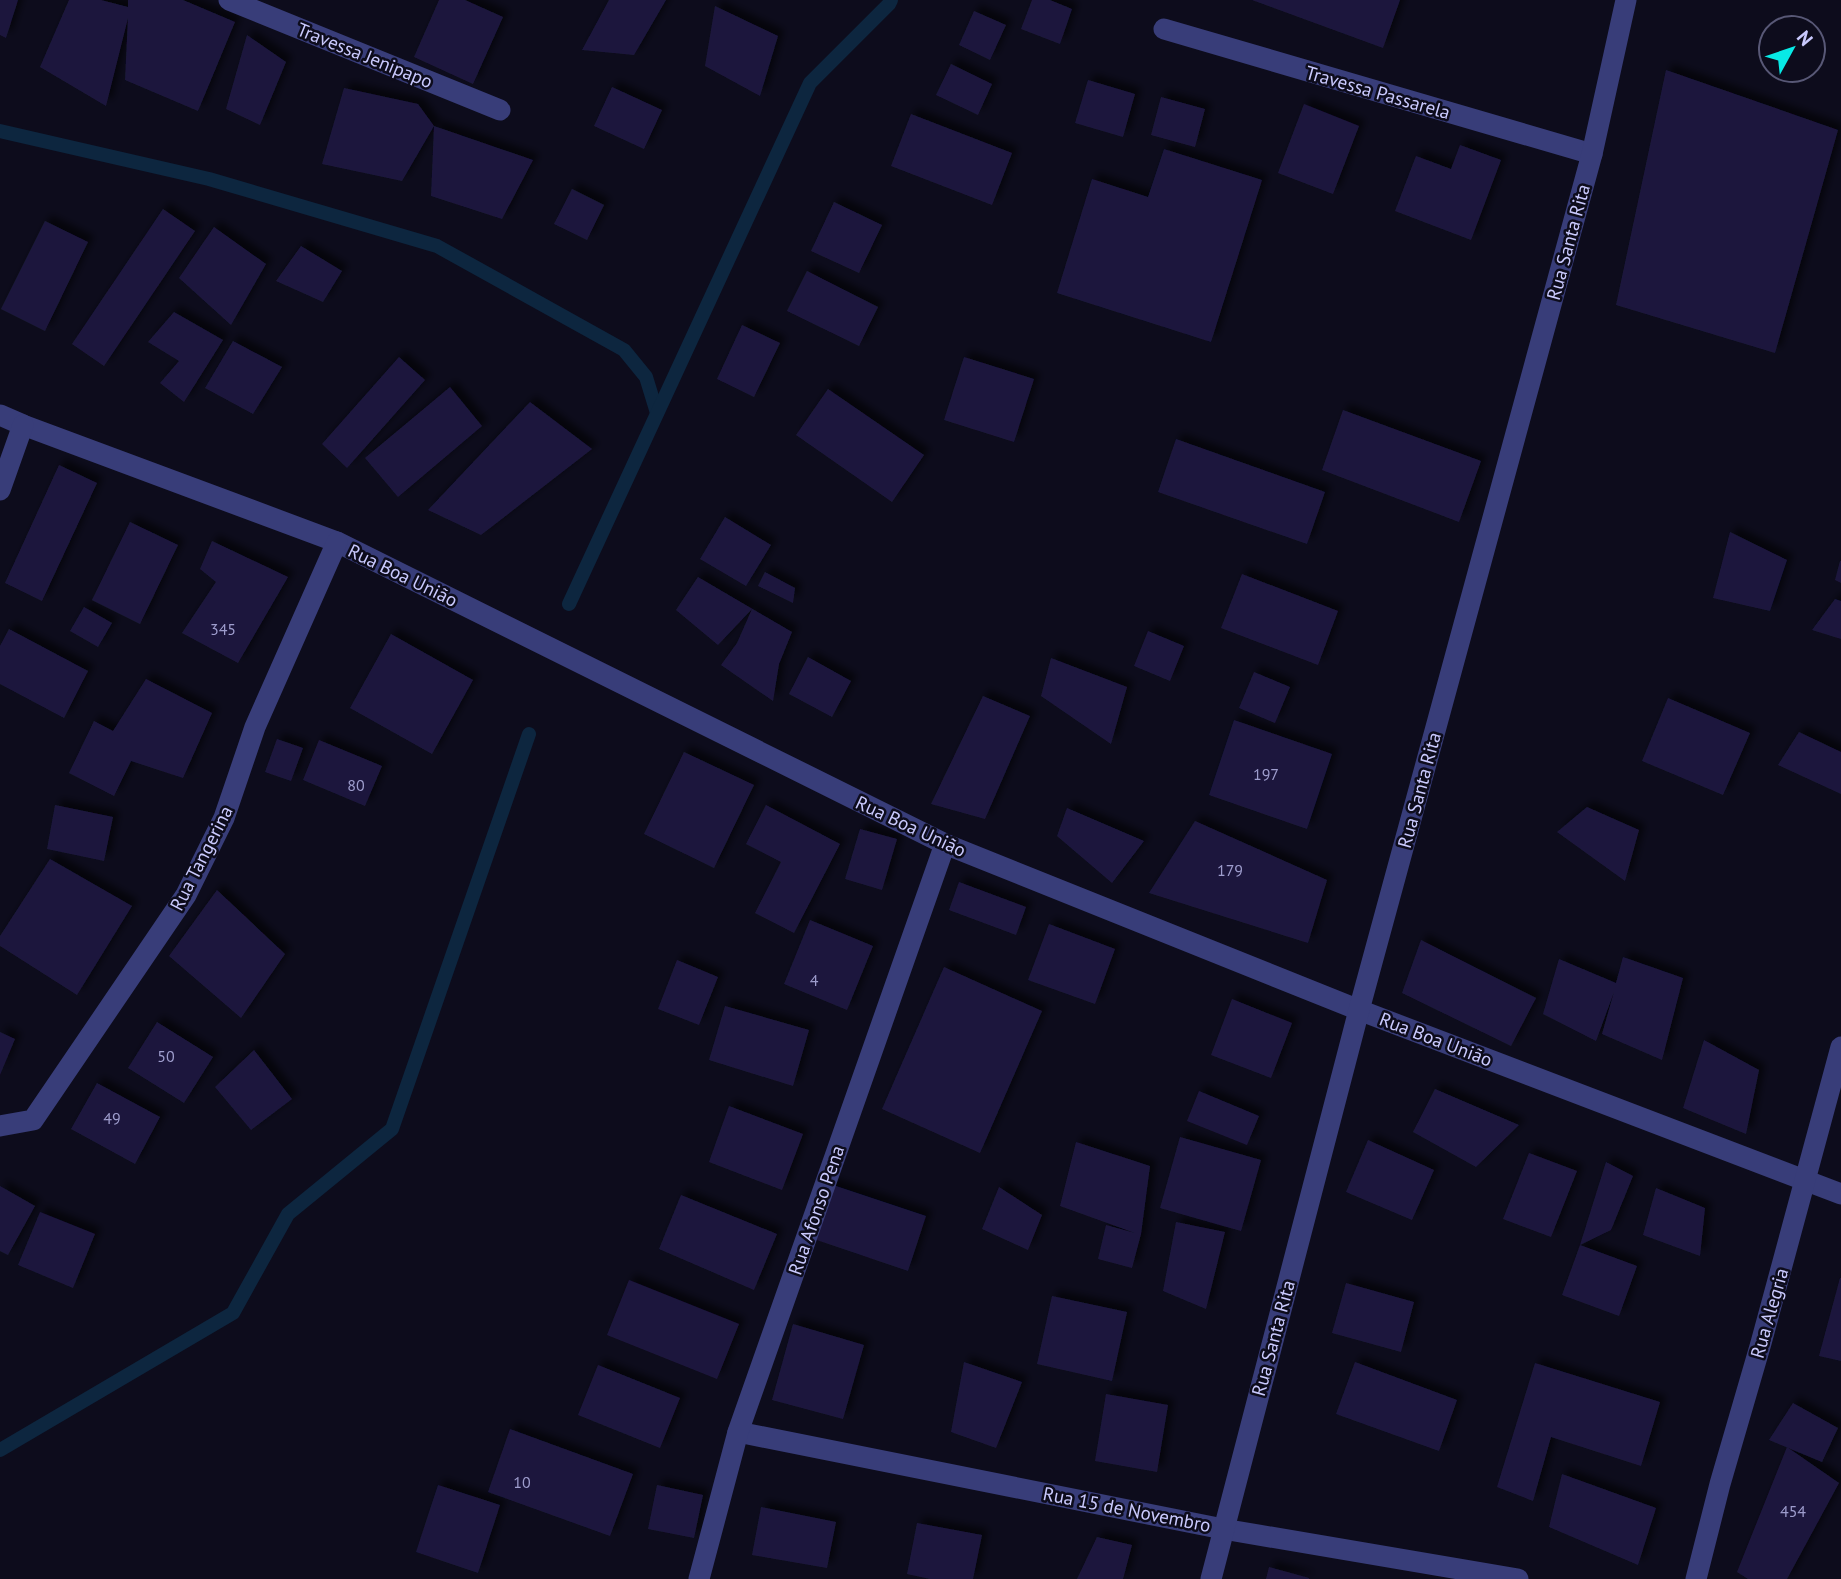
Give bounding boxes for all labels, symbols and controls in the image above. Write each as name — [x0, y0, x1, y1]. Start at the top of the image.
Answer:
north arrow — [1757, 14, 1827, 84]
street label: Travessa Jenipapo — [294, 17, 436, 93]
text: N — [1792, 26, 1818, 51]
street label: Travessa Passarela — [1303, 60, 1453, 124]
street label: Rua Santa Rita — [1541, 181, 1595, 303]
street label: Rua Boa União — [344, 538, 462, 612]
house number: 345 — [210, 619, 236, 639]
street label: Rua Santa Rita — [1392, 729, 1446, 851]
house number: 197 — [1253, 764, 1279, 784]
house number: 80 — [347, 775, 365, 795]
street label: Rua Boa União — [852, 790, 970, 862]
street label: Rua Tangerina — [164, 801, 238, 915]
house number: 179 — [1217, 860, 1243, 880]
house number: 4 — [810, 970, 819, 990]
street label: Rua Boa União — [1376, 1006, 1496, 1072]
house number: 50 — [157, 1046, 175, 1066]
house number: 49 — [103, 1108, 121, 1128]
street label: Rua Afonso Pena — [783, 1142, 849, 1278]
street label: Rua Alegria — [1745, 1265, 1793, 1361]
street label: Rua Santa Rita — [1246, 1277, 1300, 1399]
house number: 10 — [513, 1472, 531, 1492]
street label: Rua 15 de Novembro — [1041, 1481, 1213, 1537]
house number: 454 — [1780, 1501, 1806, 1521]

